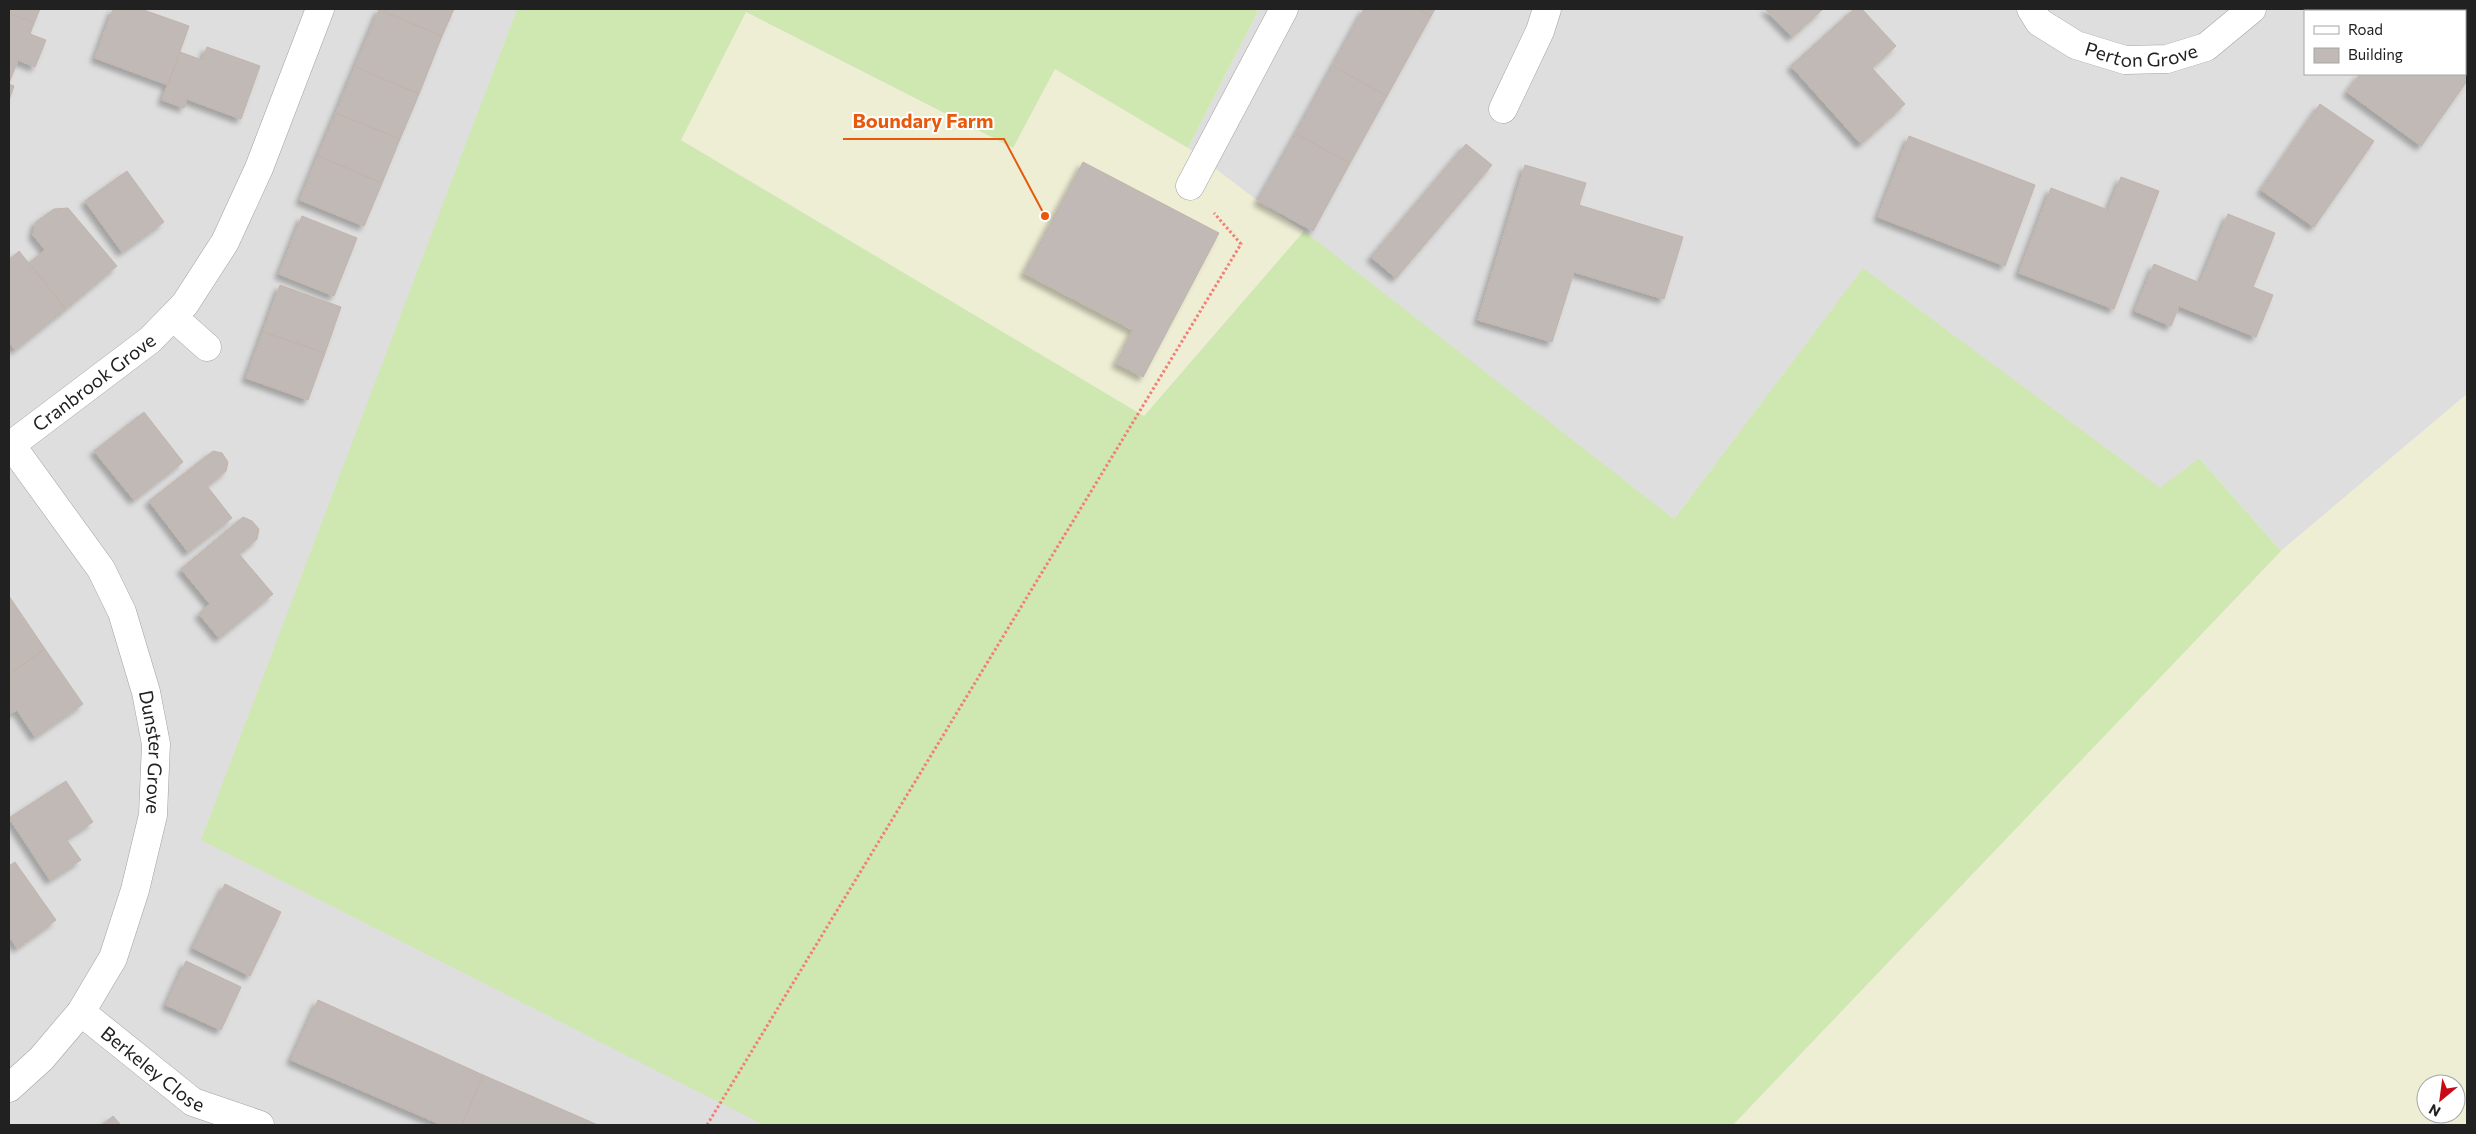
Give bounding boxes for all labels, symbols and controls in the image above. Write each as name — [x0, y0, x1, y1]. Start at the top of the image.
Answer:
legend — [2304, 10, 2466, 75]
text: Road — [2348, 20, 2383, 38]
street label: Perton Grove — [2082, 36, 2200, 71]
text: Building — [2348, 45, 2403, 63]
callout: Boundary Farm — [843, 104, 1004, 139]
text: Boundary Farm — [853, 108, 993, 132]
street label: Cranbrook Grove — [28, 328, 160, 436]
street label: Dunster Grove — [135, 688, 168, 815]
street label: Berkeley Close — [97, 1021, 207, 1116]
north arrow — [2416, 1074, 2466, 1124]
text: N — [2426, 1101, 2443, 1121]

